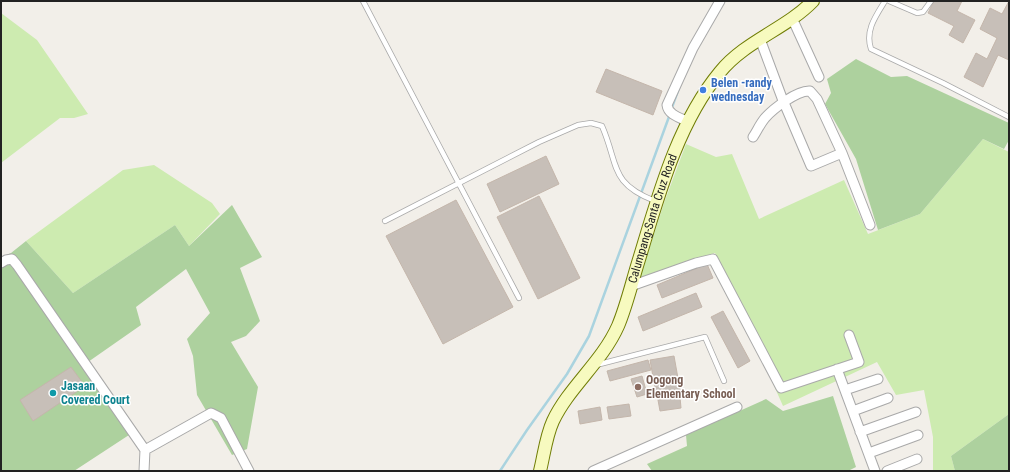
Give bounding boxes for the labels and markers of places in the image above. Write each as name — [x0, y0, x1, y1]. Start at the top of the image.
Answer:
place label: Belen -randy wednesday — [711, 76, 773, 104]
marker: Belen -randy wednesday — [698, 85, 708, 95]
place label: Oogong Elementary School — [646, 373, 736, 401]
place label: Jasaan Covered Court — [61, 379, 130, 407]
marker: Oogong Elementary School — [633, 382, 643, 392]
marker: Jasaan Covered Court — [48, 388, 58, 398]

